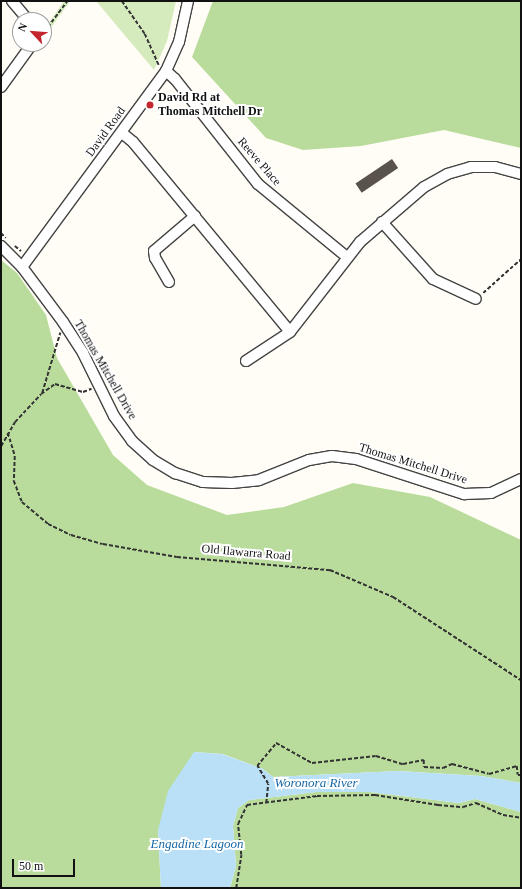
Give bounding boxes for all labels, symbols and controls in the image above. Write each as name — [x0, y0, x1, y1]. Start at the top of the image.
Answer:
north arrow — [12, 12, 52, 52]
text: N — [15, 21, 29, 33]
place label: David Rd at Thomas Mitchell Dr — [158, 91, 262, 119]
marker: David Rd at Thomas Mitchell Dr — [145, 100, 155, 110]
street label: David Road — [83, 104, 129, 160]
street label: Reeve Place — [234, 135, 284, 189]
street label: Thomas Mitchell Drive — [71, 318, 139, 422]
street label: Thomas Mitchell Drive — [357, 441, 469, 487]
street label: Old Ilawarra Road — [201, 542, 291, 564]
water label: Woronora River — [274, 775, 358, 791]
water label: Engadine Lagoon — [151, 836, 243, 852]
scale bar — [14, 851, 77, 877]
text: 50 m — [19, 859, 43, 873]

